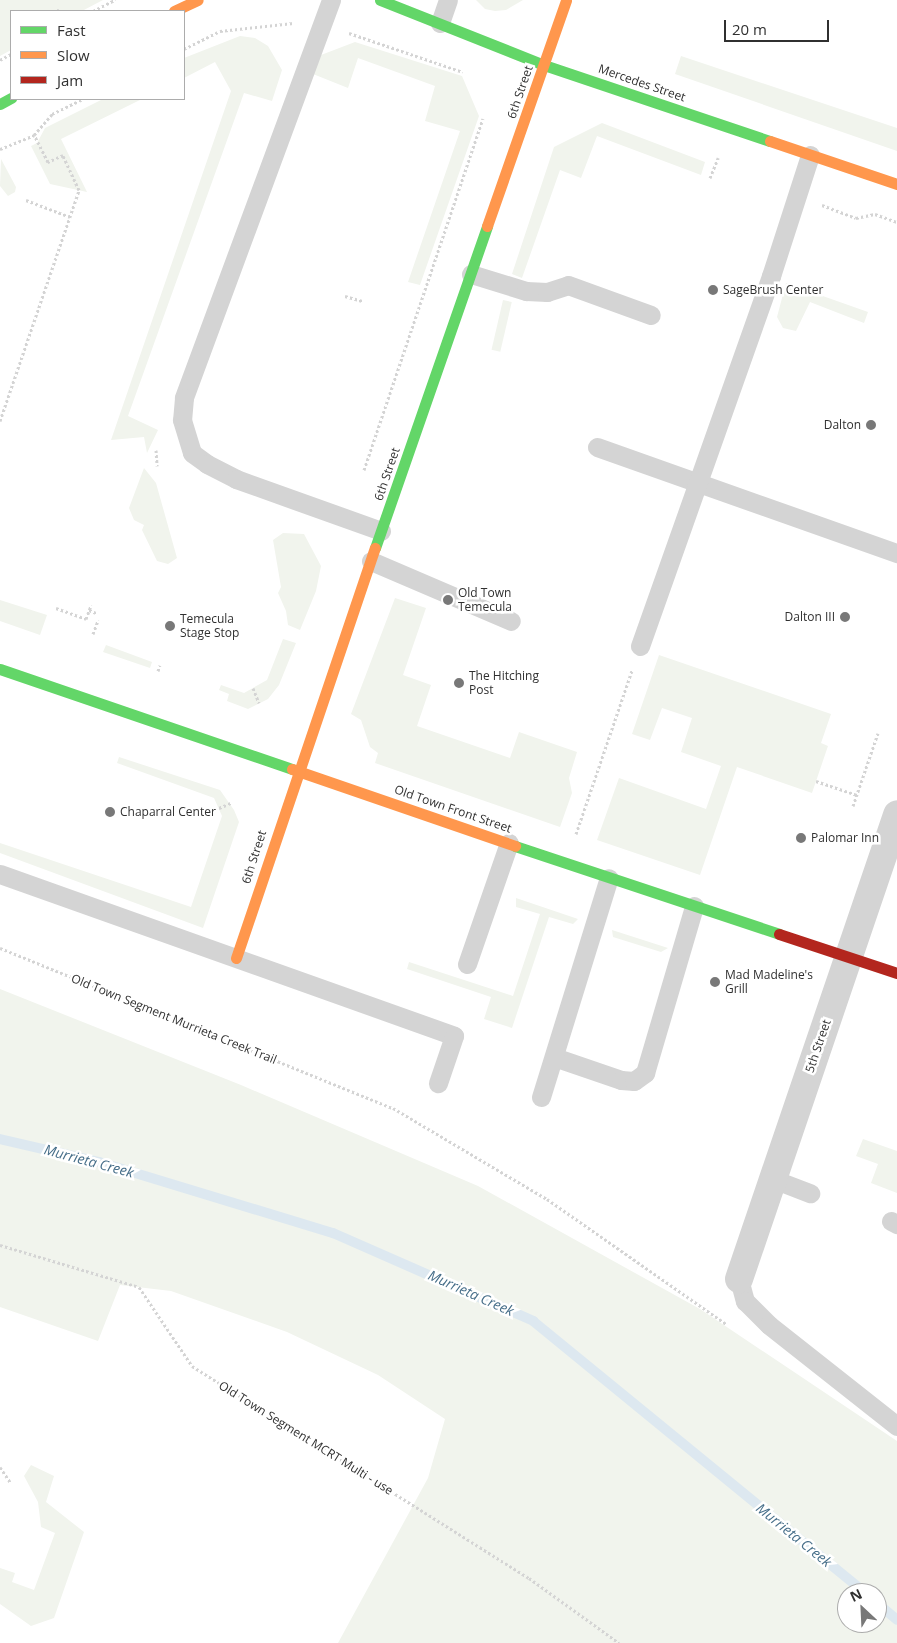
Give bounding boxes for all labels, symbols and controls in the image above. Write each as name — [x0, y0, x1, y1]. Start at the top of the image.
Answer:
legend — [10, 10, 185, 100]
scale bar — [727, 10, 832, 42]
text: 20 m — [732, 19, 767, 39]
text: Fast — [57, 20, 86, 40]
text: Slow — [57, 45, 90, 65]
street label: Mercedes Street — [596, 61, 688, 105]
street label: 6th Street — [504, 64, 536, 120]
text: Jam — [57, 70, 83, 90]
place label: SageBrush Center — [723, 283, 823, 297]
marker: SageBrush Center — [707, 284, 719, 296]
place label: Dalton — [824, 418, 861, 432]
marker: Dalton — [865, 419, 877, 431]
street label: 6th Street — [371, 446, 403, 502]
place label: Old Town Temecula — [458, 586, 512, 614]
marker: Old Town Temecula — [442, 594, 454, 606]
place label: Dalton III — [785, 610, 835, 624]
marker: Dalton III — [839, 611, 851, 623]
place label: Temecula Stage Stop — [180, 612, 239, 640]
marker: Temecula Stage Stop — [164, 620, 176, 632]
place label: The Hitching Post — [469, 669, 539, 697]
marker: The Hitching Post — [453, 677, 465, 689]
street label: Old Town Front Street — [393, 782, 513, 836]
place label: Chaparral Center — [120, 805, 216, 819]
marker: Chaparral Center — [104, 806, 116, 818]
street label: 6th Street — [239, 829, 269, 885]
place label: Palomar Inn — [811, 831, 879, 845]
marker: Palomar Inn — [795, 832, 807, 844]
place label: Mad Madeline's Grill — [725, 968, 813, 996]
street label: Old Town Segment Murrieta Creek Trail — [69, 971, 279, 1067]
marker: Mad Madeline's Grill — [709, 976, 721, 988]
street label: 5th Street — [802, 1018, 834, 1074]
water label: Murrieta Creek — [42, 1141, 136, 1181]
water label: Murrieta Creek — [426, 1267, 516, 1319]
street label: Old Town Segment MCRT Multi - use — [216, 1378, 396, 1498]
water label: Murrieta Creek — [753, 1500, 835, 1570]
north arrow — [837, 1583, 887, 1633]
text: N — [847, 1584, 865, 1606]

